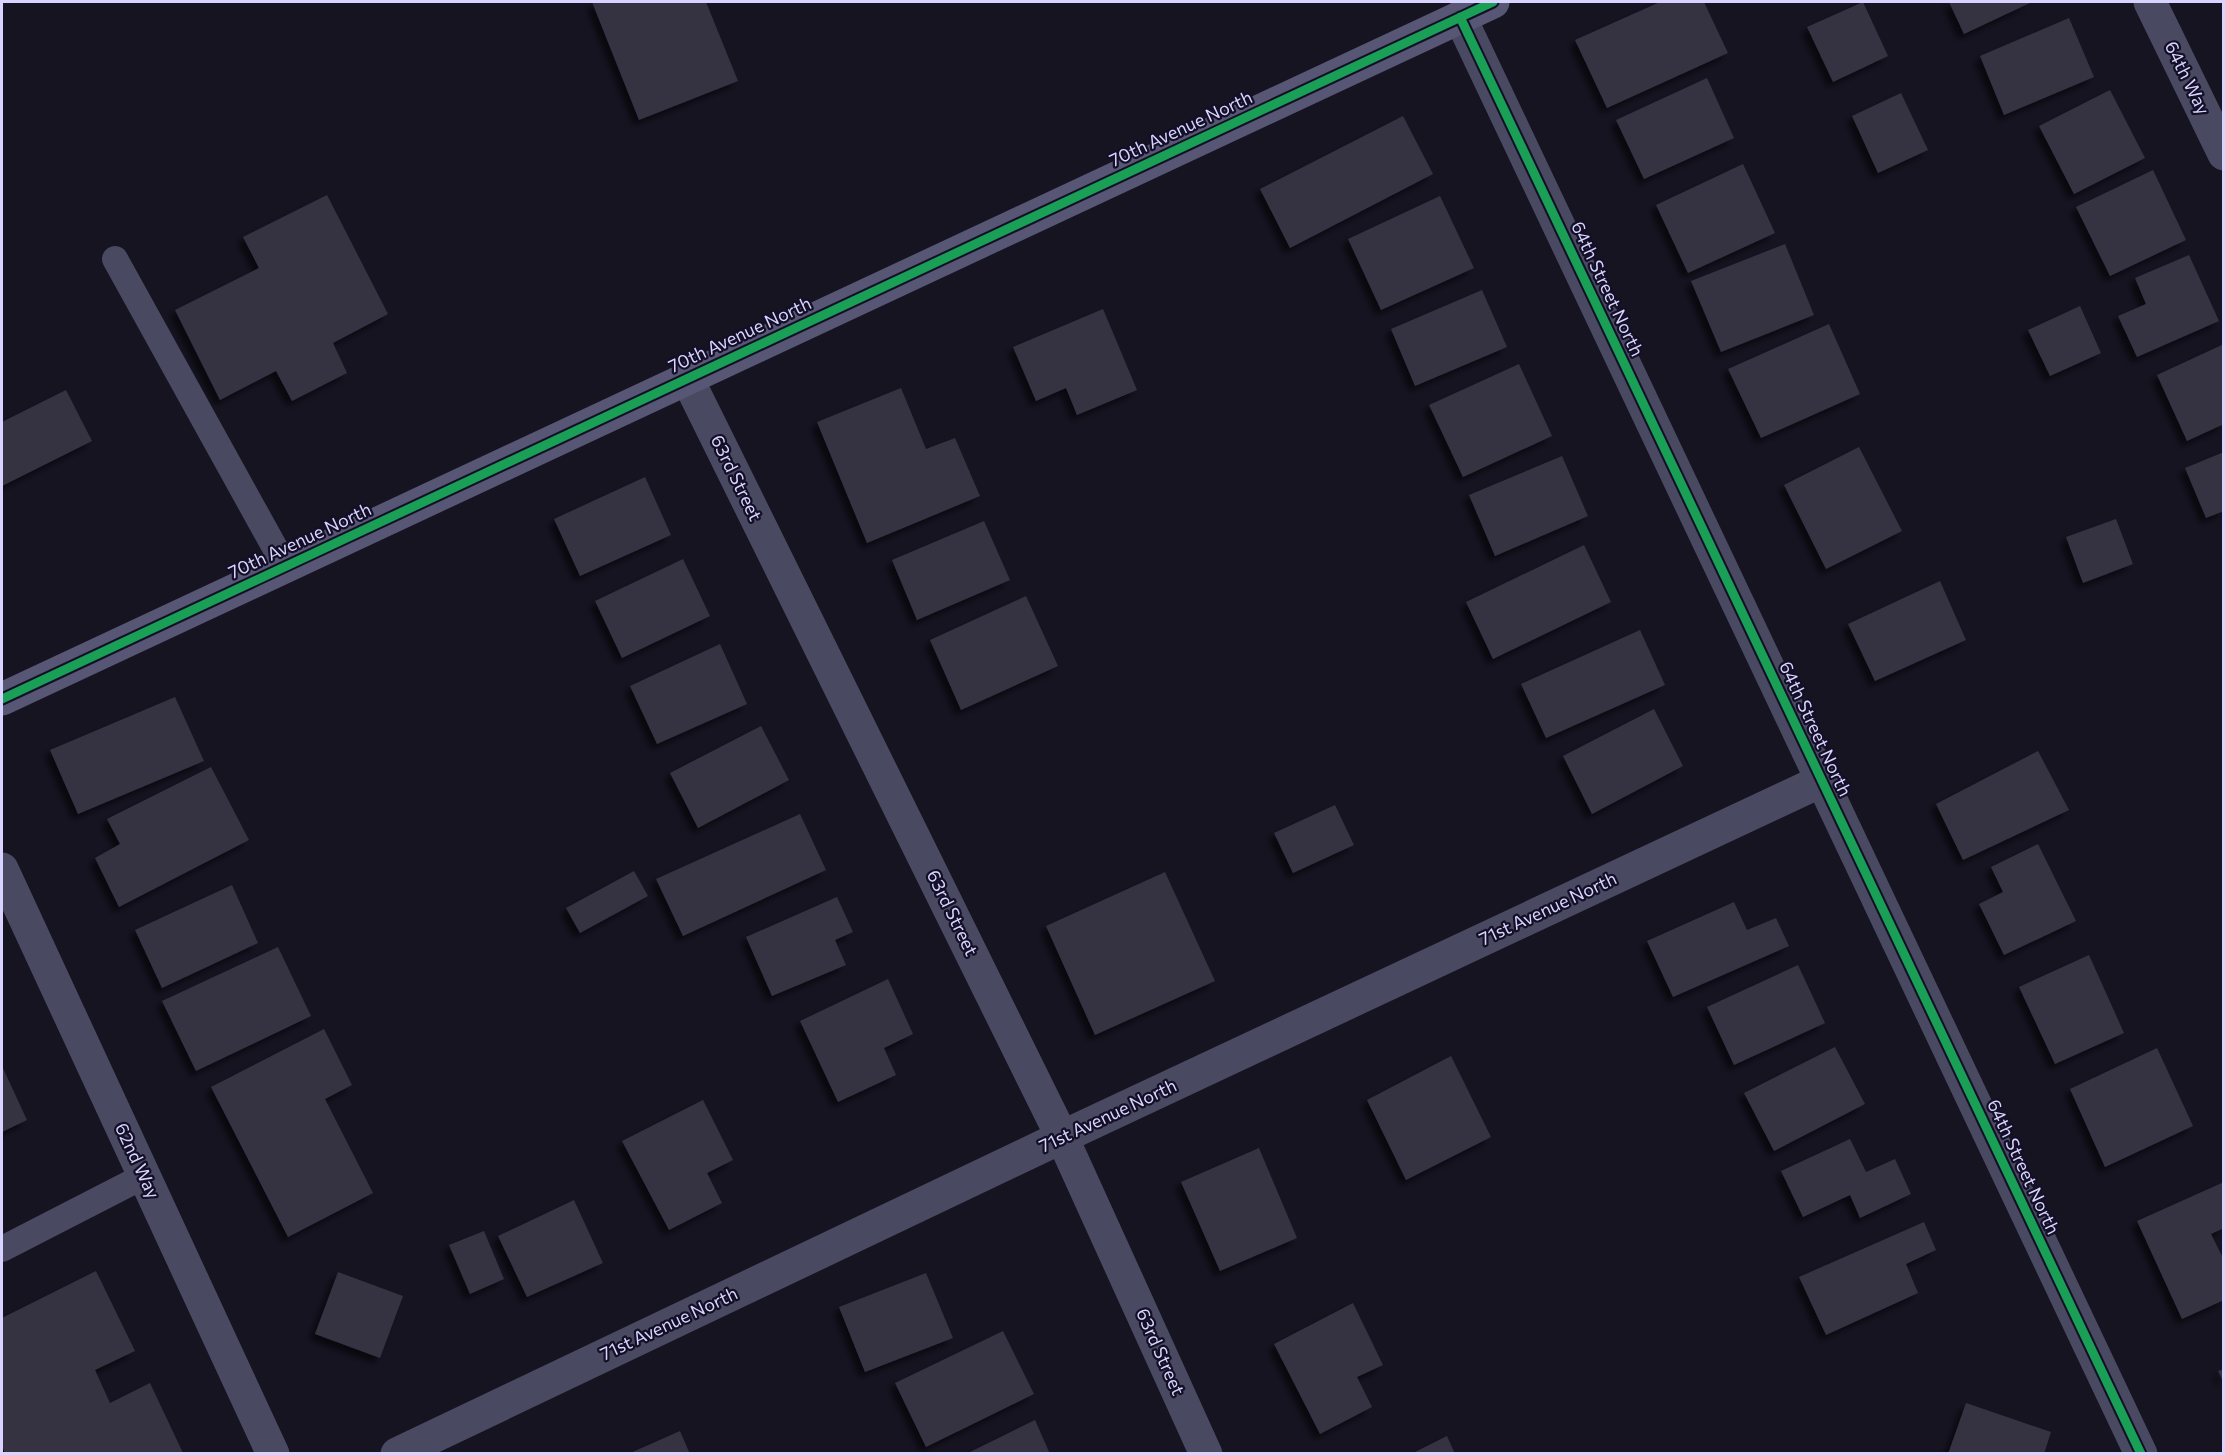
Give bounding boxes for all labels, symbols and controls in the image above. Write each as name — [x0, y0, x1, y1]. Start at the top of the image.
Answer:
street label: 64th Way — [2161, 37, 2215, 118]
street label: 70th Avenue North — [1106, 85, 1255, 171]
street label: 64th Street North — [1567, 218, 1649, 360]
street label: 70th Avenue North — [665, 291, 814, 377]
street label: 63rd Street — [707, 431, 767, 524]
street label: 70th Avenue North — [225, 497, 374, 583]
street label: 64th Street North — [1775, 658, 1857, 800]
street label: 63rd Street — [923, 866, 983, 959]
street label: 71st Avenue North — [1475, 867, 1620, 950]
street label: 71st Avenue North — [1035, 1074, 1180, 1157]
street label: 64th Street North — [1983, 1096, 2065, 1238]
street label: 62nd Way — [111, 1119, 165, 1202]
street label: 71st Avenue North — [596, 1282, 741, 1365]
street label: 63rd Street — [1132, 1305, 1190, 1398]

